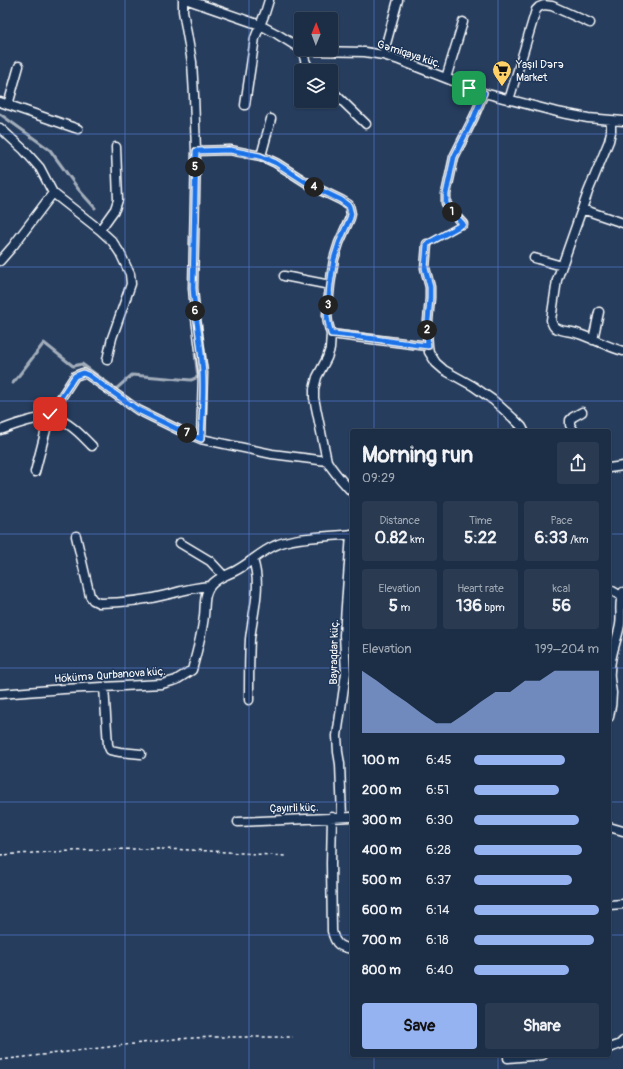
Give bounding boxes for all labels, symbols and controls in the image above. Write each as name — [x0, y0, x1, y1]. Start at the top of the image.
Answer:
north arrow — [294, 12, 338, 56]
map controls — [294, 12, 338, 108]
street label: Gəmiqaya küç. — [375, 38, 443, 70]
place label: Yaşıl Dərə Market — [515, 58, 564, 84]
supermarket icon: Yaşıl Dərə Market — [491, 59, 513, 87]
button: layers — [294, 64, 338, 108]
pin — [452, 71, 486, 105]
icon: arrive — [458, 77, 480, 99]
pin: 5 — [185, 157, 205, 177]
text: 5 — [192, 160, 198, 173]
pin: 4 — [304, 177, 324, 197]
text: 4 — [311, 180, 317, 193]
pin: 1 — [442, 202, 462, 222]
text: 1 — [450, 205, 454, 218]
pin: 3 — [318, 295, 338, 315]
text: 3 — [325, 298, 331, 311]
pin: 6 — [185, 301, 205, 321]
text: 6 — [192, 304, 198, 317]
pin: 2 — [417, 320, 437, 340]
text: 2 — [424, 323, 430, 336]
pin — [33, 397, 67, 431]
icon: check — [39, 403, 61, 425]
pin: 7 — [177, 423, 197, 443]
text: 7 — [184, 426, 190, 439]
text: Morning run — [362, 441, 473, 469]
button: share — [557, 442, 599, 484]
text: 09:29 — [362, 470, 395, 486]
text: Distance — [379, 514, 420, 527]
text: Time — [469, 514, 492, 527]
text: Pace — [551, 514, 572, 527]
text: 0.82 — [374, 527, 408, 548]
text: 5:22 — [464, 527, 497, 548]
text: 6:33 — [534, 527, 568, 548]
text: km — [408, 533, 425, 546]
text: /km — [568, 533, 589, 546]
text: Elevation — [379, 582, 420, 595]
text: Heart rate — [457, 582, 504, 595]
text: kcal — [553, 582, 570, 595]
text: 5 — [389, 595, 398, 616]
text: 136 — [456, 595, 482, 616]
text: 56 — [552, 595, 571, 616]
text: m — [398, 601, 410, 614]
text: bpm — [482, 601, 505, 614]
street label: Bayraqdar küç. — [327, 619, 341, 685]
text: Elevation — [362, 641, 412, 657]
text: 199–204 m — [535, 641, 599, 657]
street label: Hökümə Qurbanova küç. — [54, 665, 166, 685]
text: 100 m — [362, 752, 399, 768]
text: 6:45 — [426, 752, 452, 768]
text: 200 m — [362, 782, 401, 798]
text: 6:51 — [426, 782, 449, 798]
street label: Çayırli küç. — [269, 801, 319, 815]
text: 300 m — [362, 812, 401, 828]
text: 6:30 — [426, 812, 453, 828]
text: 400 m — [362, 842, 402, 858]
text: 6:28 — [426, 842, 451, 858]
text: 500 m — [362, 872, 401, 888]
text: 6:37 — [426, 872, 451, 888]
text: 600 m — [362, 902, 402, 918]
text: 6:14 — [426, 902, 450, 918]
text: 700 m — [362, 932, 401, 948]
text: 6:18 — [426, 932, 449, 948]
text: 800 m — [362, 962, 401, 978]
text: 6:40 — [426, 962, 453, 978]
button: Save — [362, 1003, 477, 1049]
button: Share — [485, 1003, 599, 1049]

